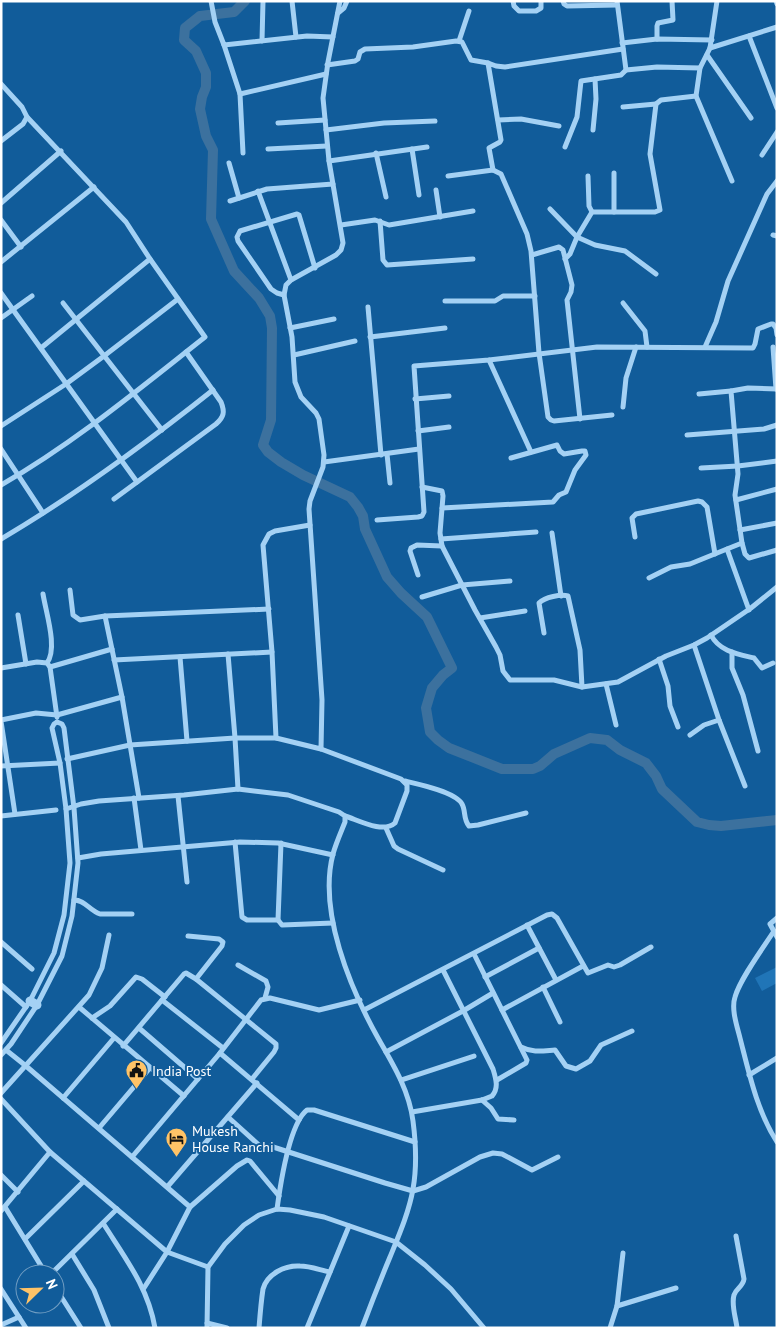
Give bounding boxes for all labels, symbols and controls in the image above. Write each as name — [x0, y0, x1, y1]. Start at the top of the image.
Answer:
public building icon: India Post — [124, 1059, 148, 1090]
place label: India Post — [152, 1062, 211, 1080]
place label: Mukesh House Ranchi — [192, 1122, 274, 1156]
hotel icon: Mukesh House Ranchi — [164, 1127, 188, 1158]
north arrow — [15, 1264, 65, 1314]
text: N — [42, 1276, 62, 1292]

